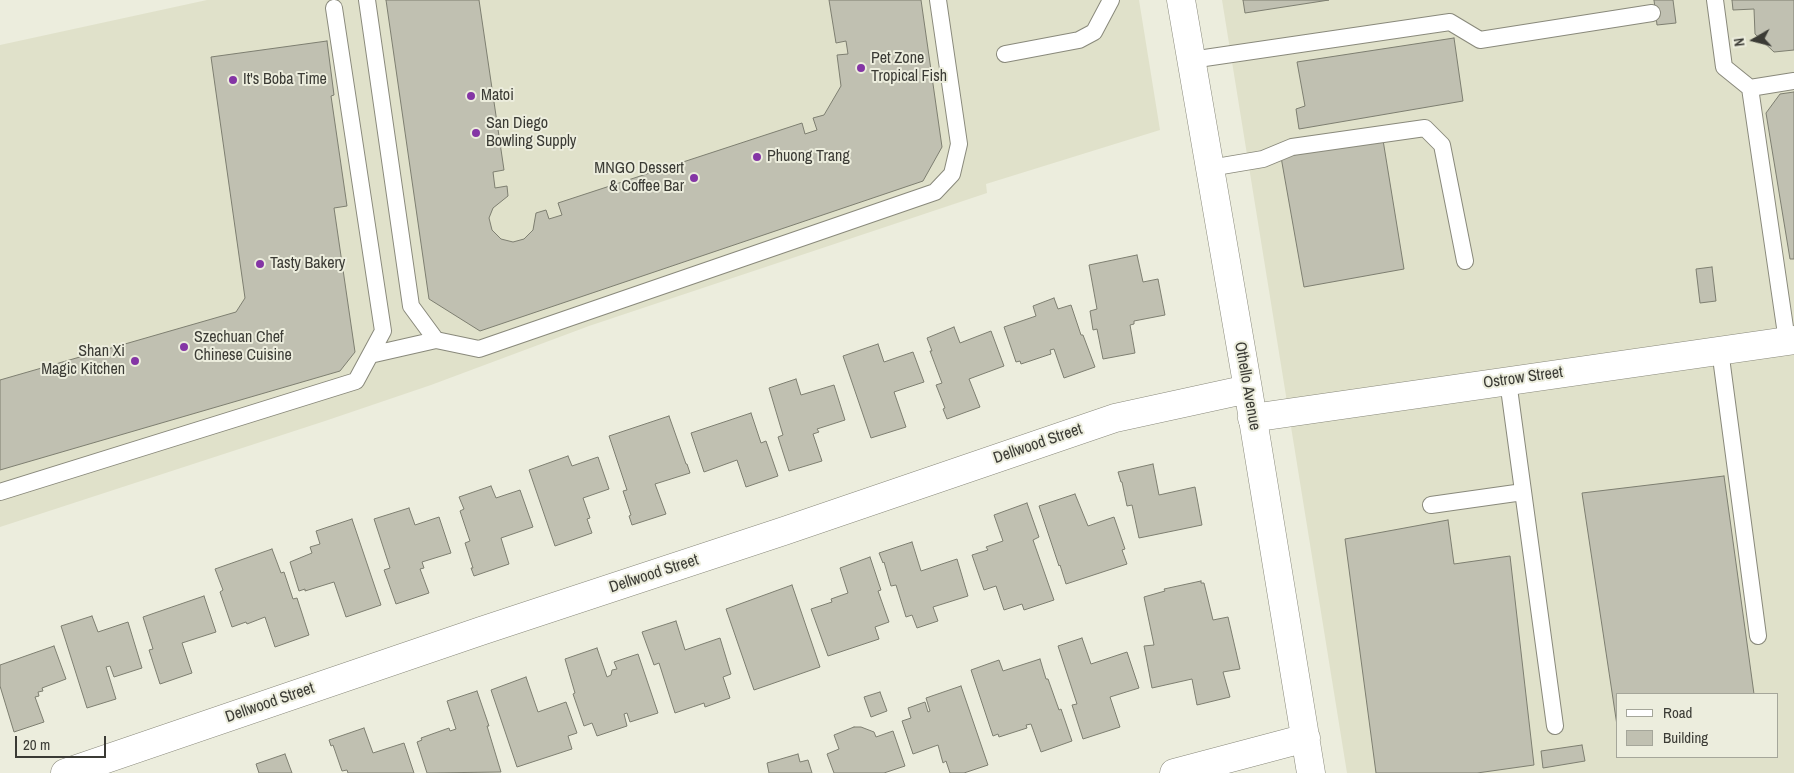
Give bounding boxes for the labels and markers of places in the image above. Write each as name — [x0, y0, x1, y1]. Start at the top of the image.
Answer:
place label: Pet Zone Tropical Fish — [871, 49, 947, 87]
marker: Pet Zone Tropical Fish — [855, 62, 867, 74]
place label: It's Boba Time — [243, 70, 327, 90]
marker: It's Boba Time — [227, 74, 239, 86]
place label: Matoi — [481, 86, 514, 106]
marker: Matoi — [465, 90, 477, 102]
place label: San Diego Bowling Supply — [486, 114, 576, 152]
marker: San Diego Bowling Supply — [470, 127, 482, 139]
place label: Phuong Trang — [767, 147, 850, 167]
marker: Phuong Trang — [751, 151, 763, 163]
place label: MNGO Dessert & Coffee Bar — [594, 159, 684, 197]
marker: MNGO Dessert & Coffee Bar — [688, 172, 700, 184]
place label: Tasty Bakery — [270, 254, 345, 274]
marker: Tasty Bakery — [254, 258, 266, 270]
place label: Szechuan Chef Chinese Cuisine — [194, 328, 292, 366]
marker: Szechuan Chef Chinese Cuisine — [178, 341, 190, 353]
place label: Shan Xi Magic Kitchen — [41, 342, 125, 380]
marker: Shan Xi Magic Kitchen — [129, 355, 141, 367]

